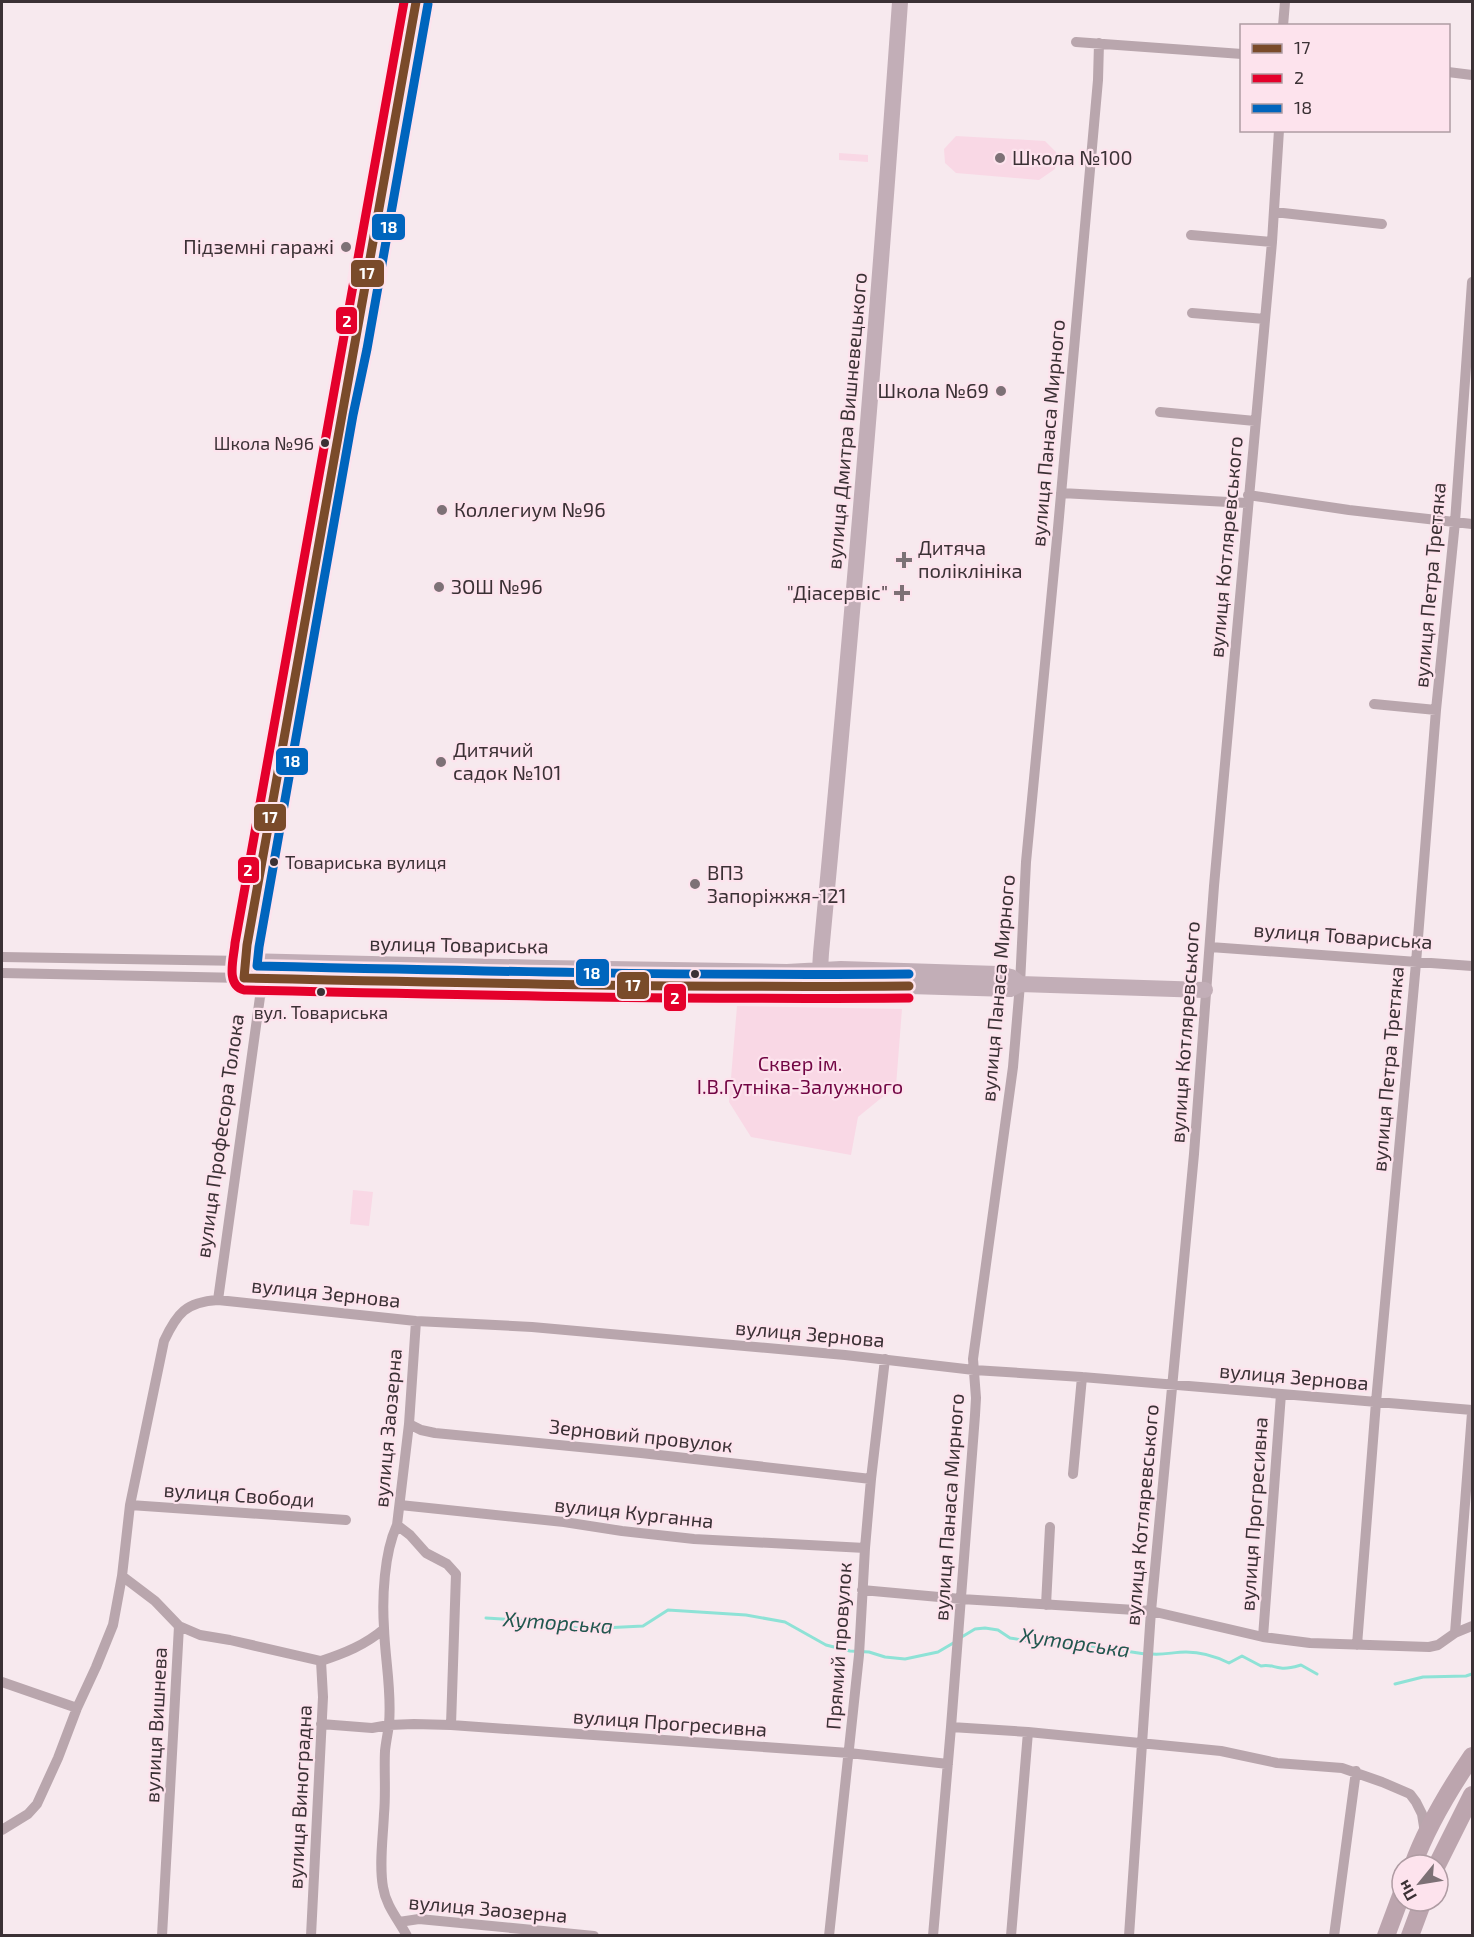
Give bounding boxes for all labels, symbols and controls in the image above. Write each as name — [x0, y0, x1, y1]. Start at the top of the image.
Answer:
legend — [1240, 24, 1450, 132]
text: 17 — [1294, 36, 1310, 58]
text: 2 — [1294, 66, 1304, 88]
text: 18 — [1294, 96, 1312, 118]
place label: Школа №100 — [1012, 145, 1133, 169]
marker: Школа №100 — [993, 151, 1007, 165]
line badge: 18 — [371, 213, 406, 241]
text: 18 — [381, 217, 397, 236]
place label: Підземні гаражі — [183, 234, 334, 258]
marker: Підземні гаражі — [339, 240, 353, 254]
line badge: 17 — [350, 259, 385, 288]
text: 17 — [359, 263, 375, 282]
street label: вулиця Дмитра Вишневецького — [821, 271, 872, 570]
line badge: 2 — [335, 306, 358, 335]
text: 2 — [342, 311, 352, 330]
street label: вулиця Панаса Мирного — [1025, 318, 1070, 548]
place label: Школа №69 — [878, 378, 989, 402]
marker: Школа №69 — [994, 384, 1008, 398]
place label: Школа №96 — [214, 432, 314, 454]
street label: вулиця Котляревського — [1203, 435, 1248, 659]
marker: Школа №96 — [319, 437, 331, 449]
street label: вулиця Петра Третяка — [1408, 481, 1451, 689]
place label: Коллегиум №96 — [454, 497, 606, 522]
marker: Коллегиум №96 — [435, 503, 449, 517]
place label: Дитяча поліклініка — [918, 535, 1022, 582]
marker: Дитяча поліклініка — [895, 551, 913, 569]
place label: ЗОШ №96 — [451, 574, 543, 598]
marker: ЗОШ №96 — [432, 580, 446, 594]
place label: "Діасервіс" — [787, 580, 888, 604]
marker: "Діасервіс" — [893, 584, 911, 602]
place label: Дитячий садок №101 — [453, 737, 561, 784]
line badge: 18 — [275, 747, 309, 776]
text: 18 — [284, 751, 300, 770]
marker: Дитячий садок №101 — [434, 755, 448, 769]
line badge: 17 — [253, 803, 287, 832]
text: 17 — [262, 807, 278, 826]
place label: Товариська вулиця — [285, 851, 446, 873]
line badge: 2 — [237, 856, 260, 884]
marker: Товариська вулиця — [268, 856, 280, 868]
text: 2 — [243, 860, 253, 879]
place label: ВПЗ Запоріжжя-121 — [707, 860, 847, 907]
street label: вулиця Панаса Мирного — [975, 873, 1020, 1103]
marker: ВПЗ Запоріжжя-121 — [688, 877, 702, 891]
street label: вулиця Товариська — [1253, 917, 1433, 954]
street label: вулиця Котляревського — [1164, 920, 1205, 1144]
street label: вулиця Товариська — [369, 930, 549, 959]
line badge: 18 — [575, 958, 610, 987]
text: 18 — [584, 963, 600, 982]
street label: вулиця Петра Третяка — [1366, 965, 1409, 1173]
unlabelled marker — [689, 968, 701, 980]
line badge: 17 — [616, 971, 650, 1000]
text: 17 — [625, 975, 641, 994]
line badge: 2 — [663, 983, 687, 1012]
marker: вул. Товариська — [315, 986, 327, 998]
text: 2 — [670, 988, 680, 1007]
place label: вул. Товариська — [254, 1001, 388, 1023]
street label: вулиця Професора Толока — [190, 1012, 249, 1260]
park label: Сквер ім. І.В.Гутніка-Залужного — [697, 1051, 903, 1099]
street label: вулиця Зернова — [250, 1272, 402, 1313]
street label: вулиця Зернова — [734, 1315, 886, 1352]
street label: вулиця Заозерна — [368, 1347, 407, 1508]
street label: вулиця Зернова — [1218, 1358, 1370, 1395]
street label: вулиця Панаса Мирного — [928, 1392, 969, 1622]
street label: вулиця Котляревського — [1119, 1403, 1164, 1627]
street label: Зерновий провулок — [548, 1413, 734, 1458]
street label: вулиця Прогресивна — [1234, 1416, 1273, 1612]
street label: вулиця Свободи — [163, 1477, 315, 1512]
street label: вулиця Курганна — [553, 1492, 715, 1533]
street label: Прямий провулок — [820, 1561, 857, 1730]
water label: Хуторська — [501, 1605, 614, 1638]
water label: Хуторська — [1018, 1621, 1132, 1662]
street label: вулиця Вишнева — [139, 1646, 172, 1803]
street label: вулиця Прогресивна — [572, 1703, 768, 1742]
street label: вулиця Виноградна — [282, 1704, 317, 1890]
north arrow — [1390, 1853, 1450, 1913]
text: Пн — [1393, 1877, 1420, 1905]
street label: вулиця Заозерна — [408, 1889, 569, 1928]

